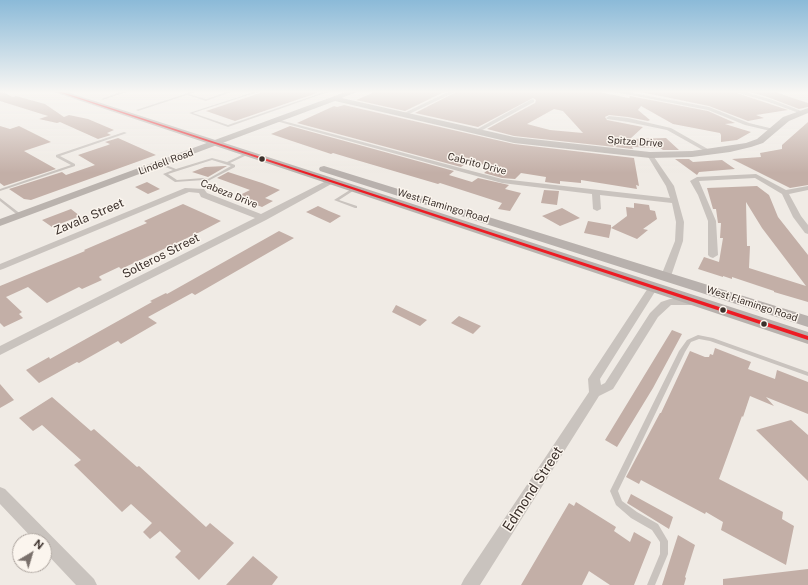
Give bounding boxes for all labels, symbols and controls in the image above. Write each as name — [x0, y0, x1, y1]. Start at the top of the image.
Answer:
street label: Spitze Drive — [607, 134, 663, 150]
street label: Lindell Road — [137, 146, 195, 178]
street label: Cabrito Drive — [446, 150, 508, 178]
unlabelled marker — [257, 154, 267, 164]
street label: Cabeza Drive — [199, 177, 259, 211]
street label: West Flamingo Road — [396, 186, 490, 226]
street label: Zavala Street — [52, 196, 126, 238]
street label: Solteros Street — [120, 230, 202, 282]
street label: West Flamingo Road — [705, 284, 799, 324]
unlabelled marker — [718, 305, 728, 315]
unlabelled marker — [759, 319, 769, 329]
street label: Edmond Street — [499, 443, 567, 535]
north arrow — [12, 533, 52, 573]
text: N — [32, 537, 46, 552]

